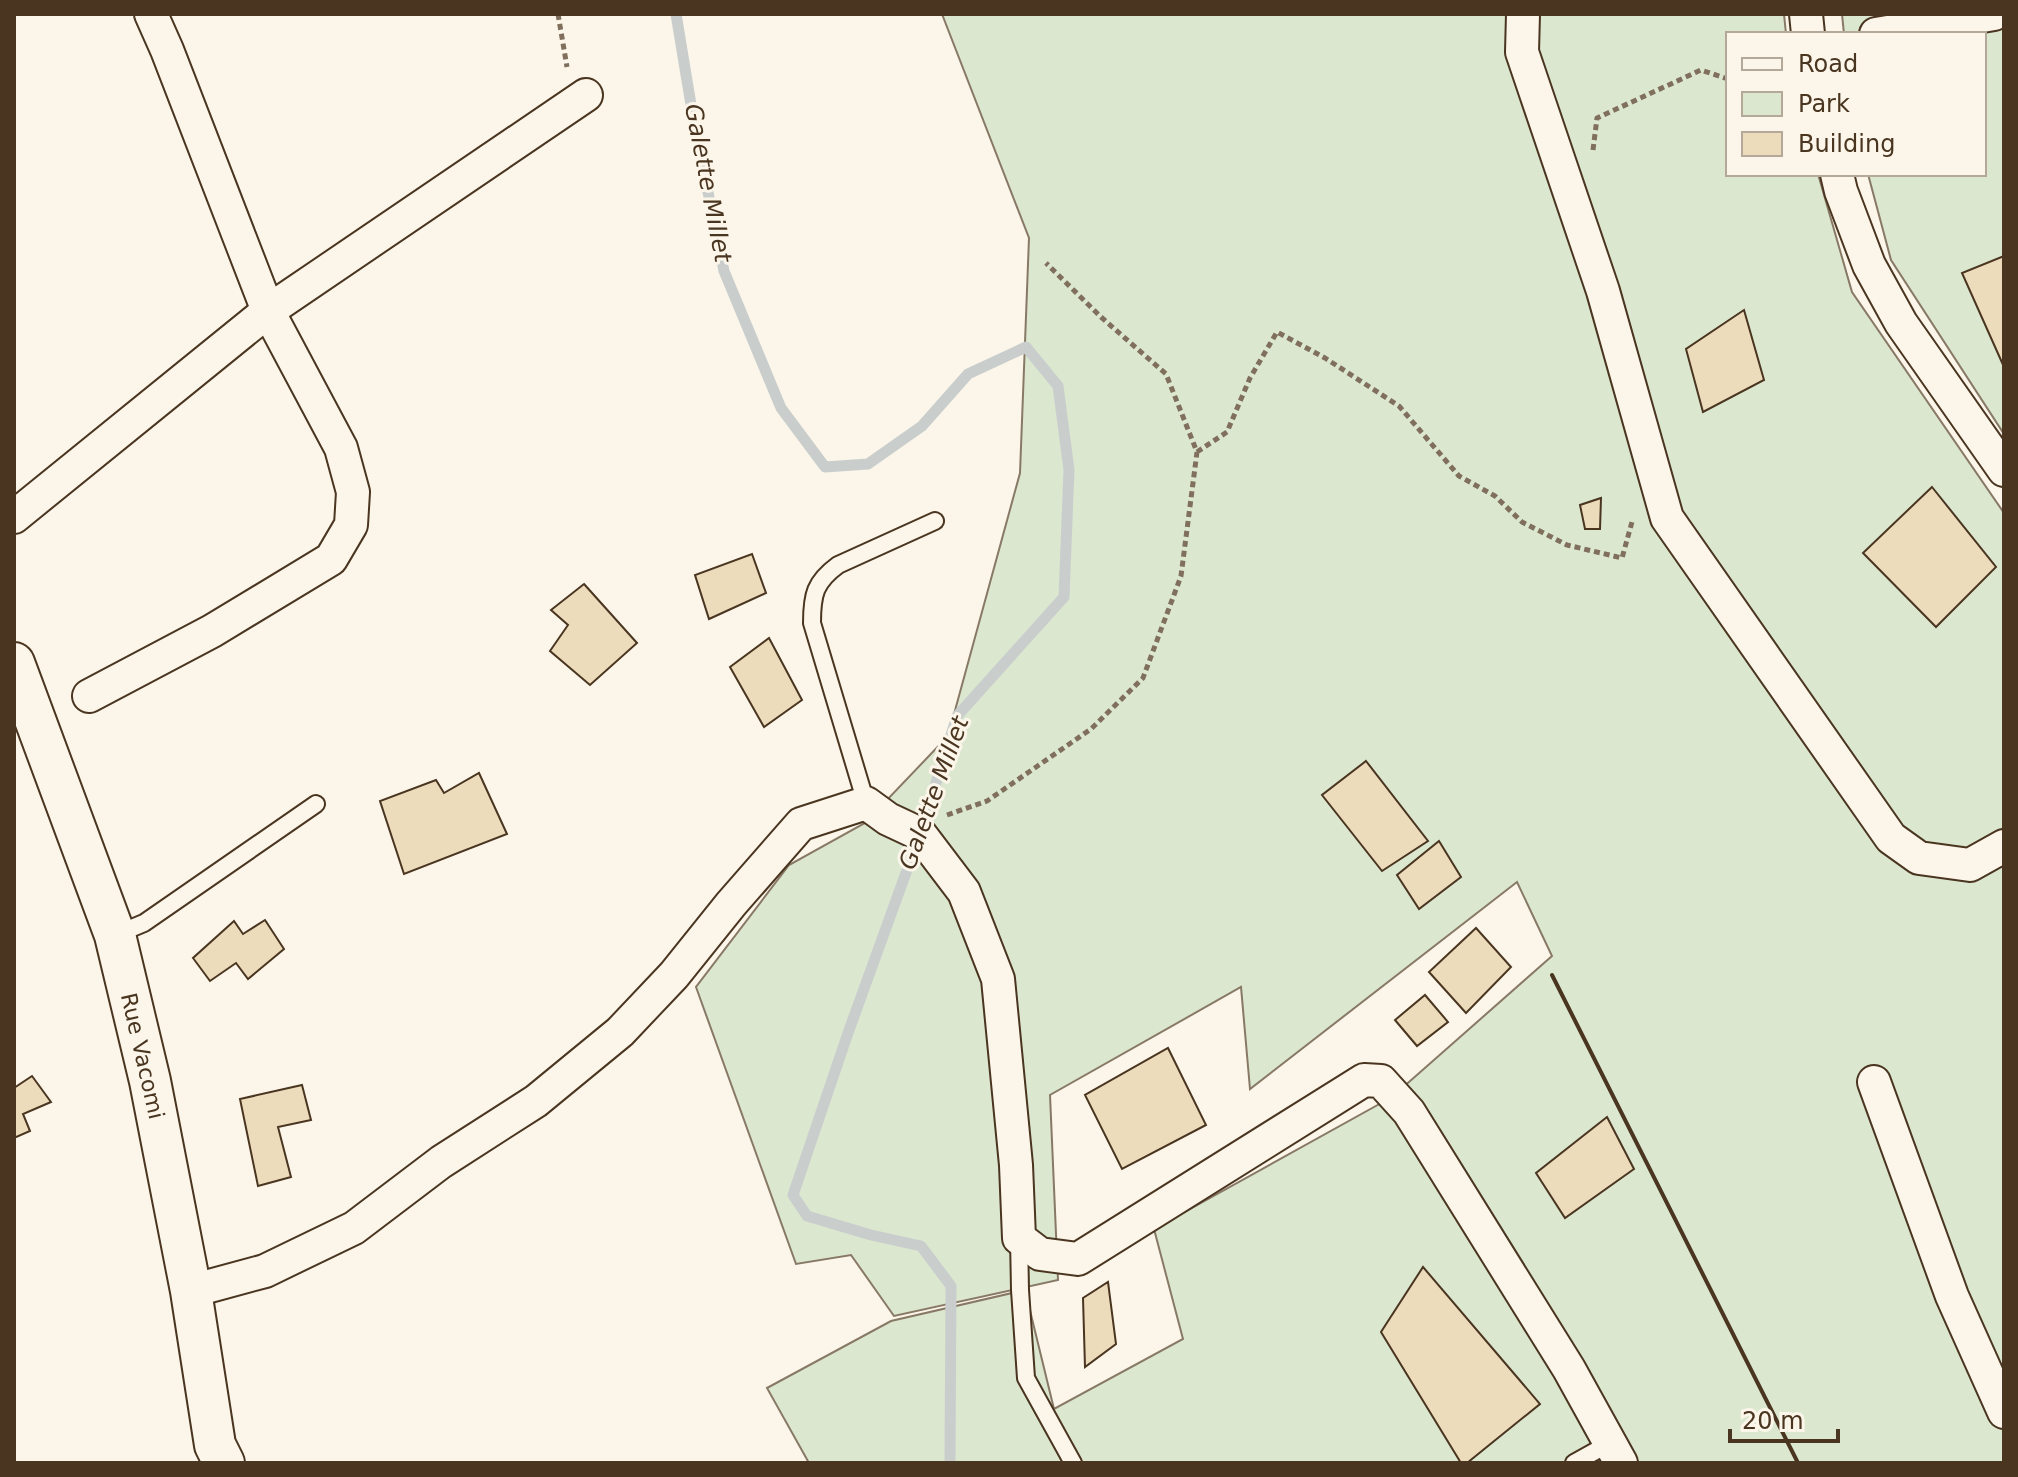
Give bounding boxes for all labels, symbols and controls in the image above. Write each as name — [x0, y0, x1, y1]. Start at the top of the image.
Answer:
legend — [1726, 32, 1986, 176]
text: Road — [1798, 50, 1858, 78]
text: Park — [1798, 90, 1850, 118]
water label: Galette Millet — [679, 101, 737, 266]
text: Building — [1798, 130, 1895, 158]
water label: Galette Millet — [893, 711, 975, 873]
street label: Rue Vacomi — [116, 991, 169, 1122]
scale bar — [1730, 1393, 1838, 1443]
text: 20 m — [1742, 1407, 1804, 1435]

